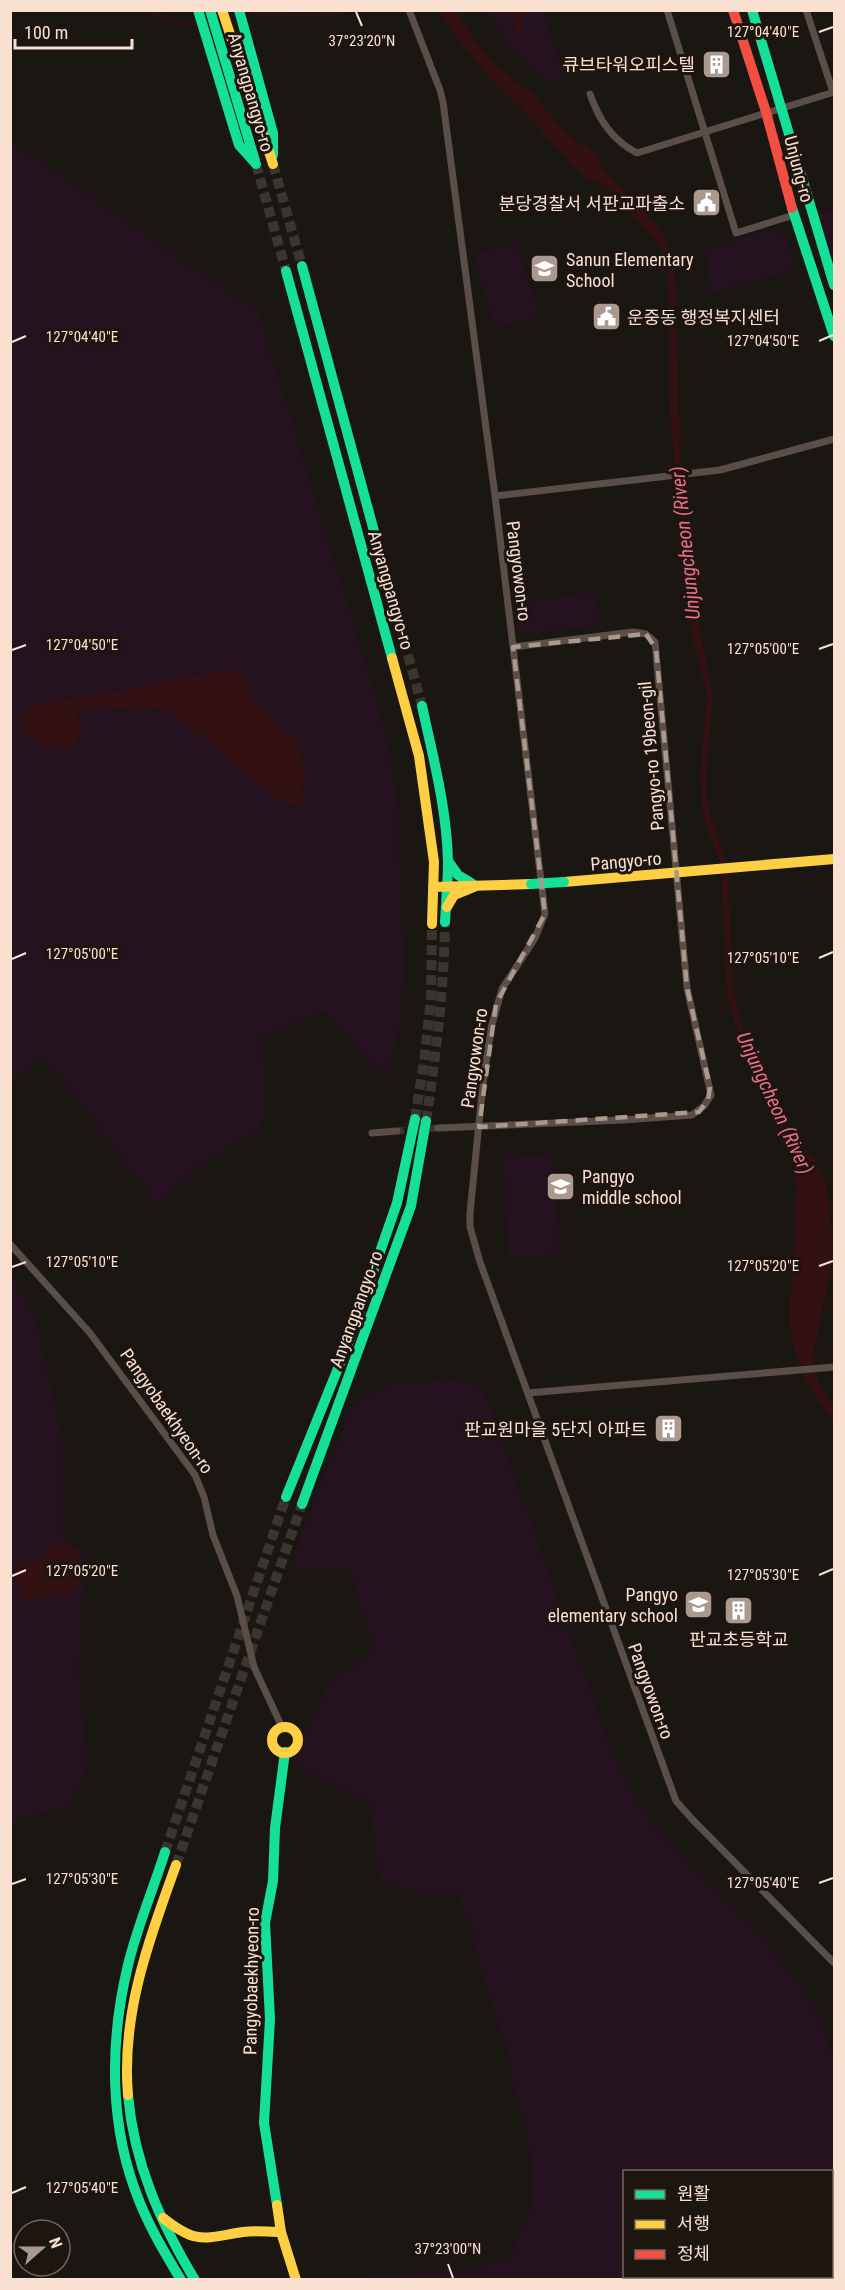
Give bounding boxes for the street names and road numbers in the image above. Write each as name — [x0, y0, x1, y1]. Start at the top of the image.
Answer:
street label: Anyangpangyo-ro — [224, 30, 278, 154]
street label: Unjung-ro — [780, 133, 818, 205]
street label: Pangyowon-ro — [502, 520, 536, 622]
street label: Anyangpangyo-ro — [364, 528, 418, 652]
street label: Pangyo-ro 19beon-gil — [634, 680, 668, 832]
street label: Pangyo-ro — [590, 847, 662, 875]
street label: Pangyowon-ro — [457, 1007, 491, 1109]
street label: Anyangpangyo-ro — [325, 1248, 387, 1370]
street label: Pangyobaekhyeon-ro — [116, 1345, 218, 1477]
street label: Pangyowon-ro — [624, 1640, 678, 1742]
street label: Pangyobaekhyeon-ro — [239, 1907, 263, 2055]

